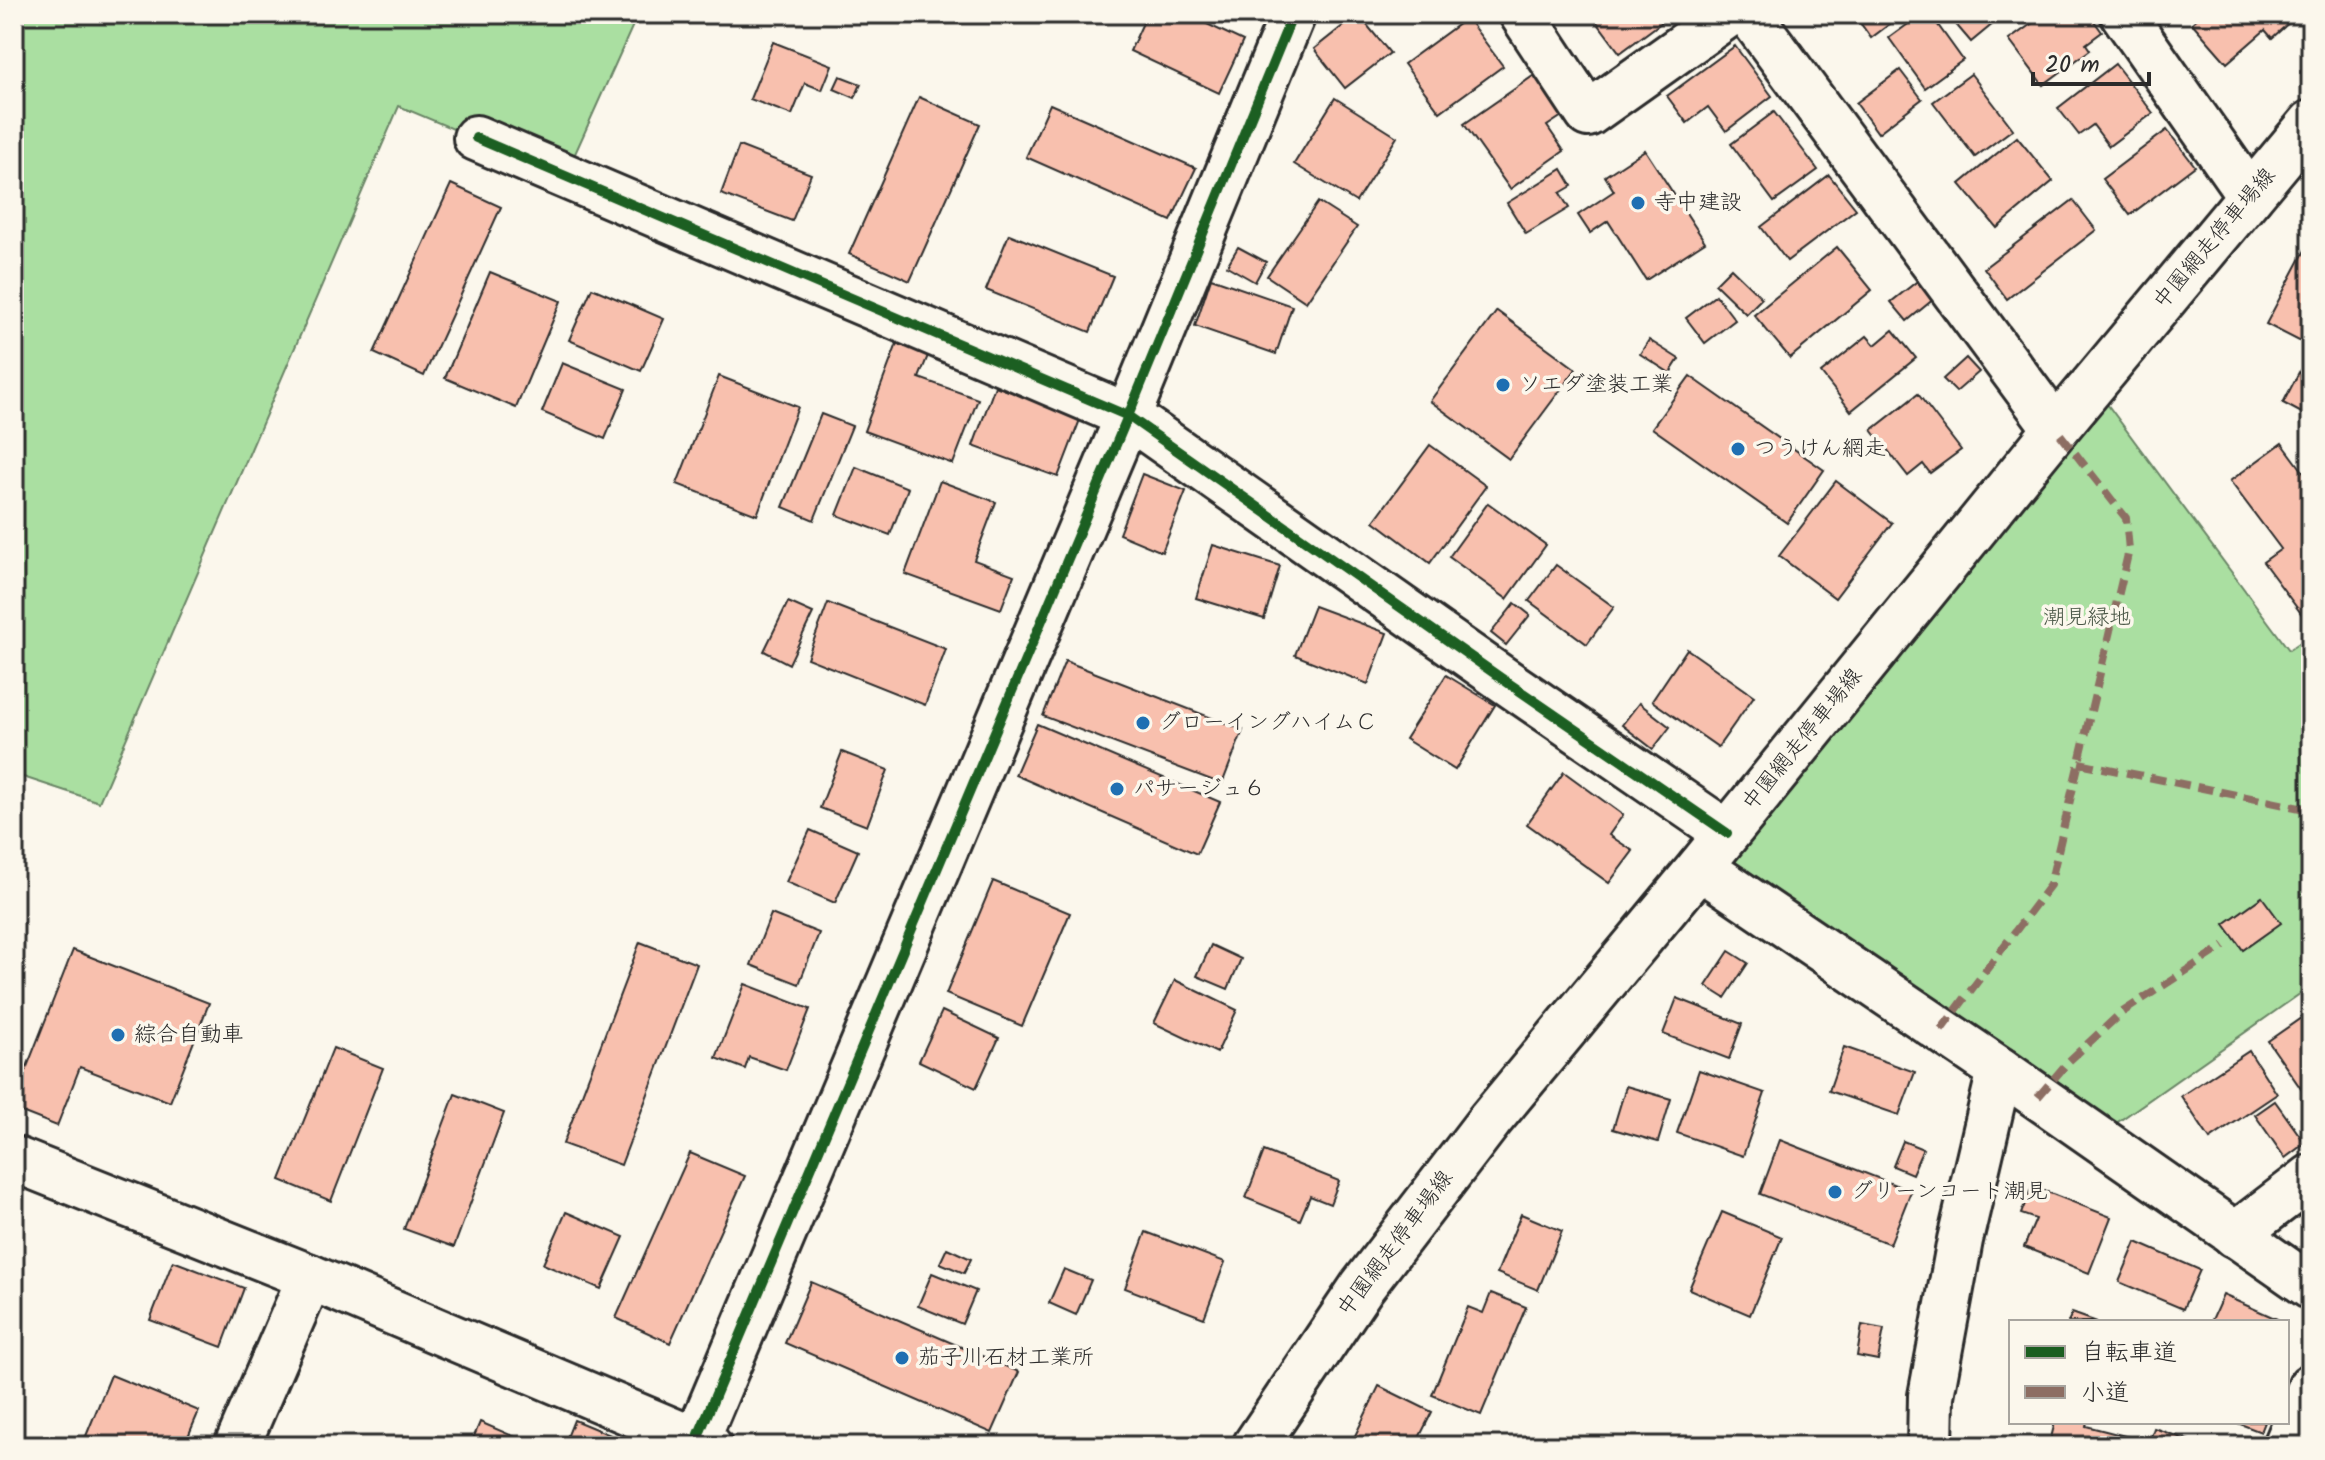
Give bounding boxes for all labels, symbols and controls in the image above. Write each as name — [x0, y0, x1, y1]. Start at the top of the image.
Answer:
scale bar — [2033, 36, 2149, 86]
text: 20 m — [2045, 46, 2100, 85]
street label: 中園網走停車場線 — [2145, 160, 2285, 318]
place label: 寺中建設 — [1654, 186, 1742, 221]
marker: 寺中建設 — [1629, 194, 1647, 212]
place label: ソエダ塗装工業 — [1519, 368, 1673, 403]
marker: ソエダ塗装工業 — [1494, 376, 1512, 394]
place label: つうけん網走 — [1754, 432, 1886, 467]
marker: つうけん網走 — [1729, 440, 1747, 458]
park label: 潮見緑地 — [2043, 601, 2131, 636]
street label: 中園網走停車場線 — [1734, 661, 1872, 819]
place label: グローイングハイムＣ — [1159, 706, 1377, 741]
marker: グローイングハイムＣ — [1134, 714, 1152, 732]
place label: パサージュ６ — [1133, 772, 1265, 807]
marker: パサージュ６ — [1108, 780, 1126, 798]
place label: 綜合自動車 — [134, 1018, 244, 1053]
marker: 綜合自動車 — [109, 1026, 127, 1044]
street label: 中園網走停車場線 — [1329, 1163, 1463, 1325]
place label: グリーンコート潮見 — [1851, 1175, 2048, 1210]
marker: グリーンコート潮見 — [1826, 1183, 1844, 1201]
legend — [2009, 1320, 2289, 1424]
text: 自転車道 — [2081, 1334, 2177, 1373]
place label: 茄子川石材工業所 — [918, 1341, 1094, 1376]
marker: 茄子川石材工業所 — [893, 1349, 911, 1367]
text: 小道 — [2081, 1374, 2129, 1413]

